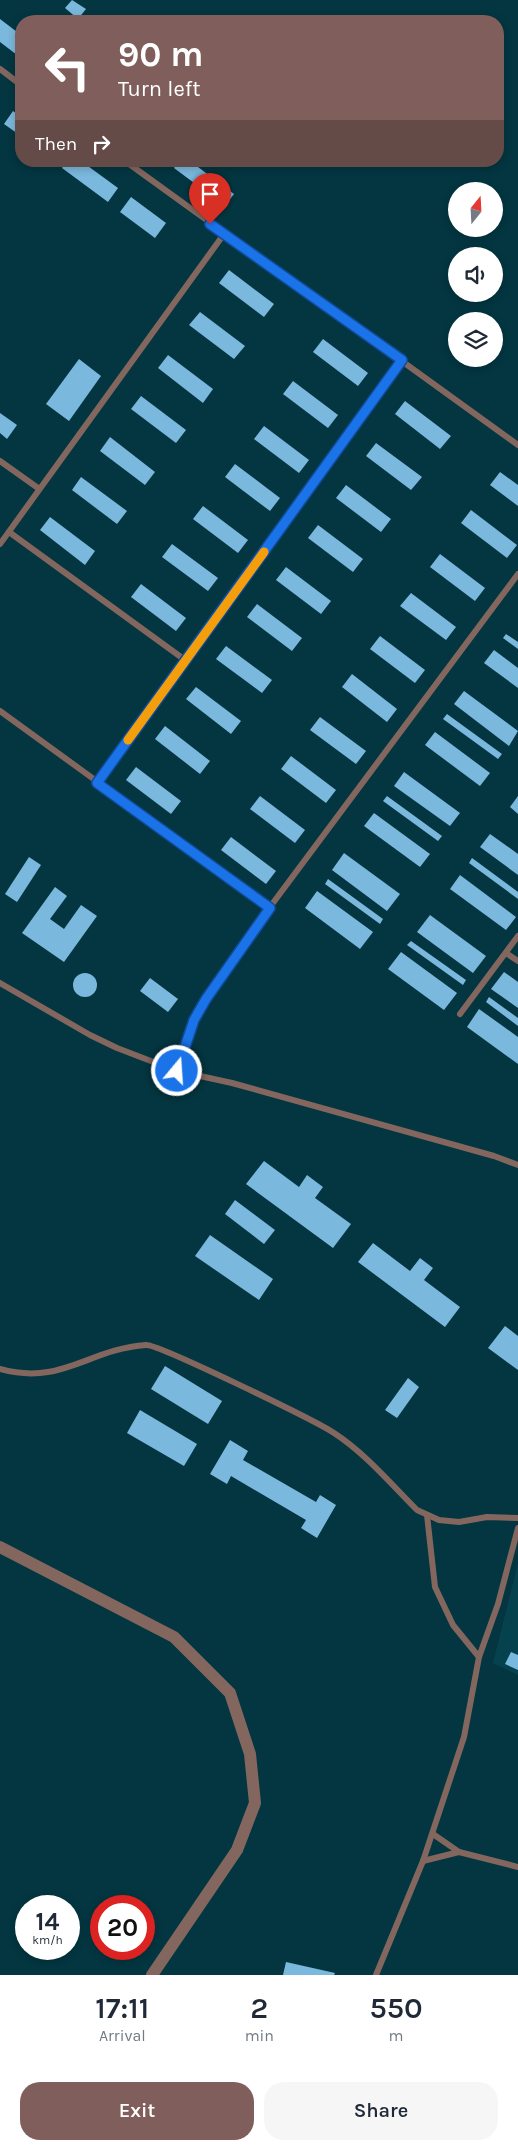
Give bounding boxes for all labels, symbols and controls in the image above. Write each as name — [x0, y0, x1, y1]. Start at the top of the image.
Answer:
text: 90 m — [118, 34, 204, 75]
icon: left — [35, 35, 100, 100]
text: Turn left — [118, 76, 201, 102]
icon: right — [87, 130, 115, 158]
text: Then — [35, 133, 77, 155]
pin — [189, 173, 231, 224]
icon: arrive — [196, 180, 224, 208]
north arrow — [448, 182, 502, 238]
map controls — [448, 182, 503, 367]
button: sound — [448, 247, 503, 302]
button: layers — [448, 312, 503, 367]
position arrow — [150, 1044, 202, 1096]
speed limit sign: 20 — [90, 1895, 155, 1960]
text: 14 — [36, 1907, 59, 1936]
text: km/h — [32, 1933, 63, 1947]
text: 17:11 — [95, 1990, 149, 2026]
text: 2 — [250, 1990, 268, 2026]
text: 550 — [369, 1990, 423, 2026]
text: Arrival — [99, 2026, 146, 2045]
text: min — [245, 2026, 274, 2045]
text: m — [389, 2026, 404, 2045]
button: Exit — [20, 2082, 254, 2140]
button: Share — [264, 2082, 498, 2140]

